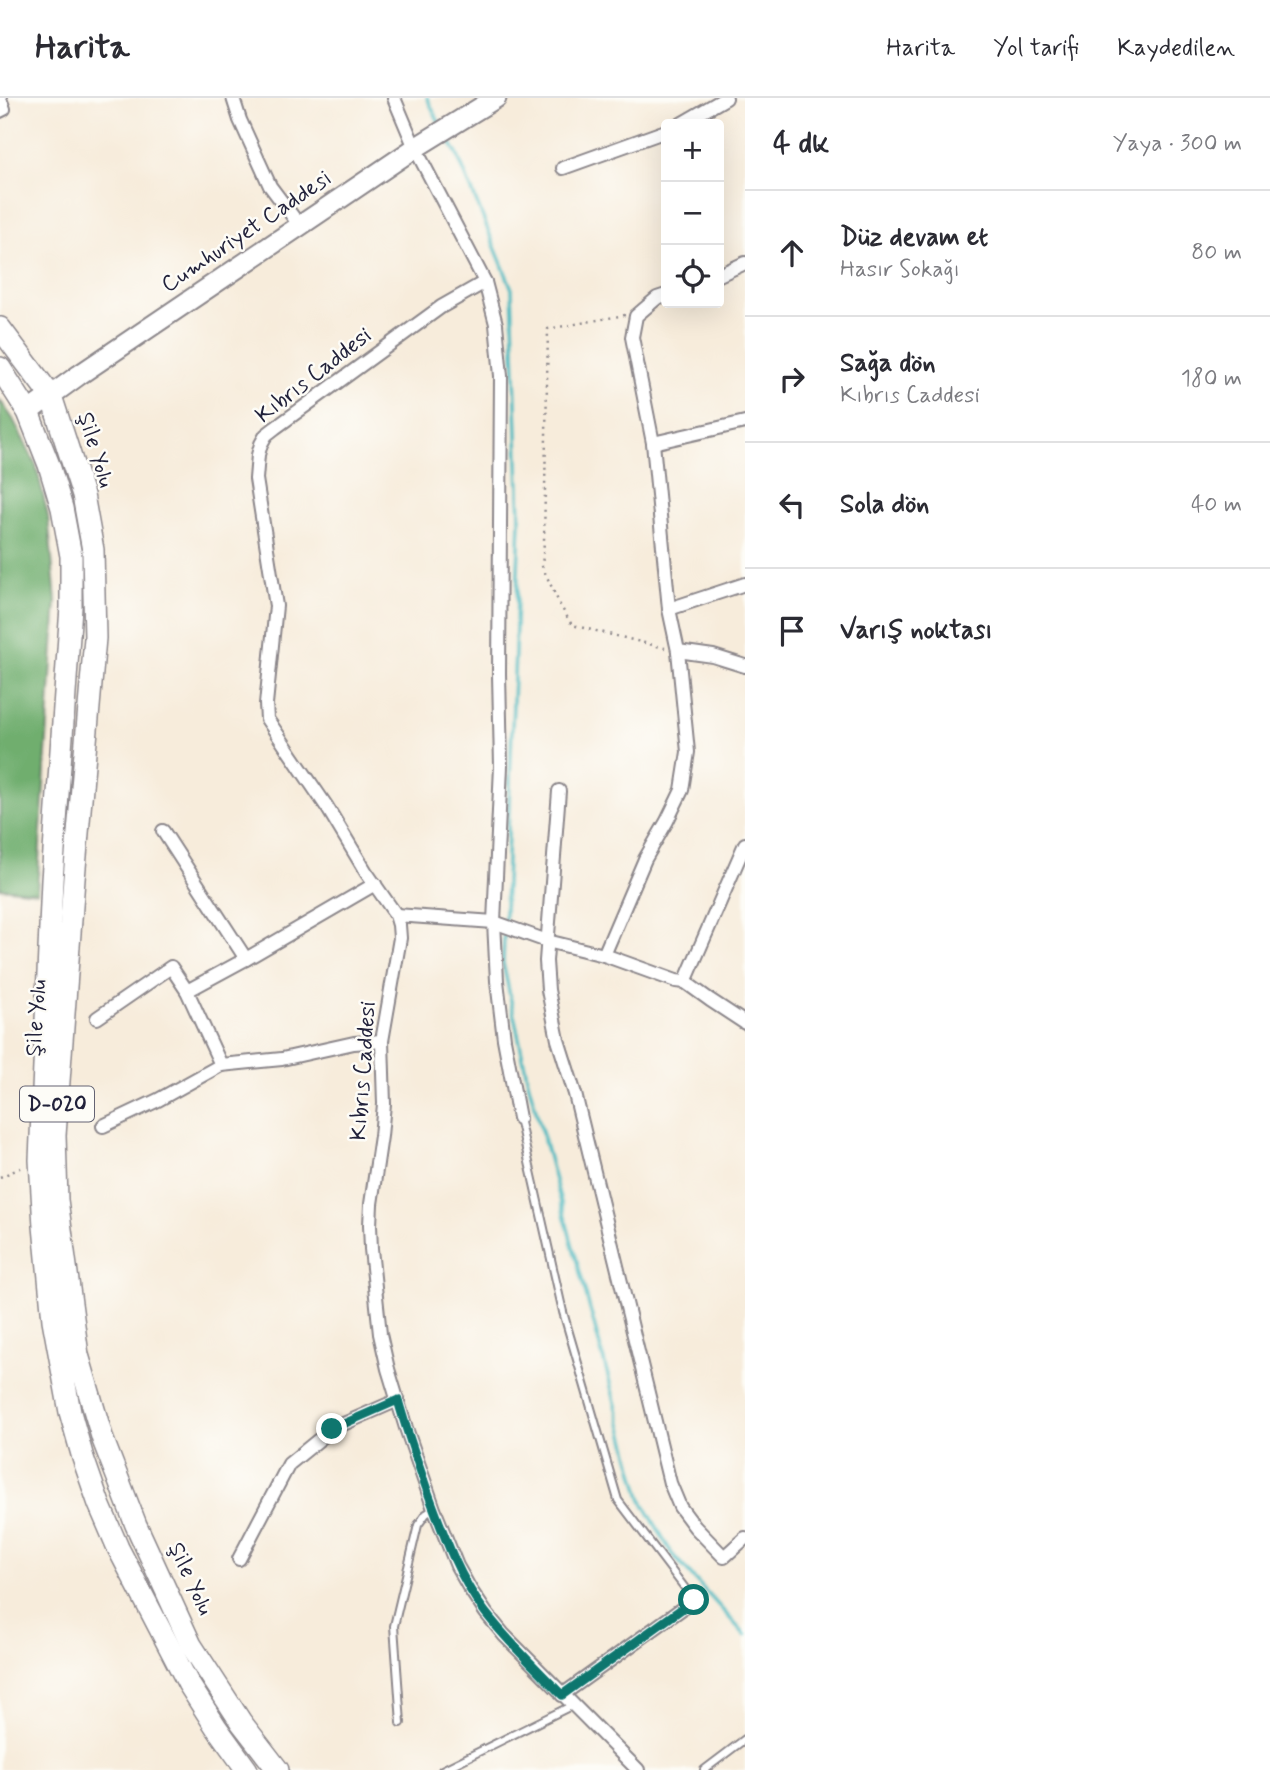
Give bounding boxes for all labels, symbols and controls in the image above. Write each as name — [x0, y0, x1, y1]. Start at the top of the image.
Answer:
text: Harita — [35, 26, 130, 70]
text: Harita — [886, 33, 955, 64]
text: Yol tarifi — [993, 33, 1079, 64]
text: Kaydedilen — [1117, 33, 1235, 64]
map controls — [661, 119, 724, 308]
button: + — [661, 119, 724, 182]
text: 4 dk — [773, 124, 829, 163]
text: Yaya · 300 m — [1113, 129, 1242, 159]
street label: Cumhuriyet Caddesi — [156, 164, 338, 300]
button: − — [661, 182, 724, 245]
text: Düz devam et — [840, 221, 988, 255]
icon: ahead — [773, 234, 811, 272]
text: 80 m — [1191, 238, 1242, 268]
button: locate — [661, 245, 724, 308]
text: Hasır Sokağı — [840, 255, 960, 285]
street label: Kıbrıs Caddesi — [250, 321, 378, 431]
text: Sağa dön — [840, 347, 936, 381]
icon: right — [773, 360, 811, 398]
text: 180 m — [1181, 364, 1242, 394]
text: Kıbrıs Caddesi — [840, 381, 980, 411]
street label: Şile Yolu — [69, 409, 121, 491]
icon: left — [773, 486, 811, 524]
text: Sola dön — [840, 488, 929, 522]
text: 40 m — [1191, 490, 1242, 520]
icon: arrive — [773, 612, 811, 650]
text: Varış noktası — [840, 614, 992, 648]
street label: Şile Yolu — [19, 978, 55, 1058]
street label: Kıbrıs Caddesi — [344, 1000, 384, 1142]
road number: D-020 — [20, 1086, 94, 1122]
route end — [316, 1413, 347, 1444]
street label: Şile Yolu — [160, 1538, 220, 1620]
route start — [678, 1584, 709, 1615]

